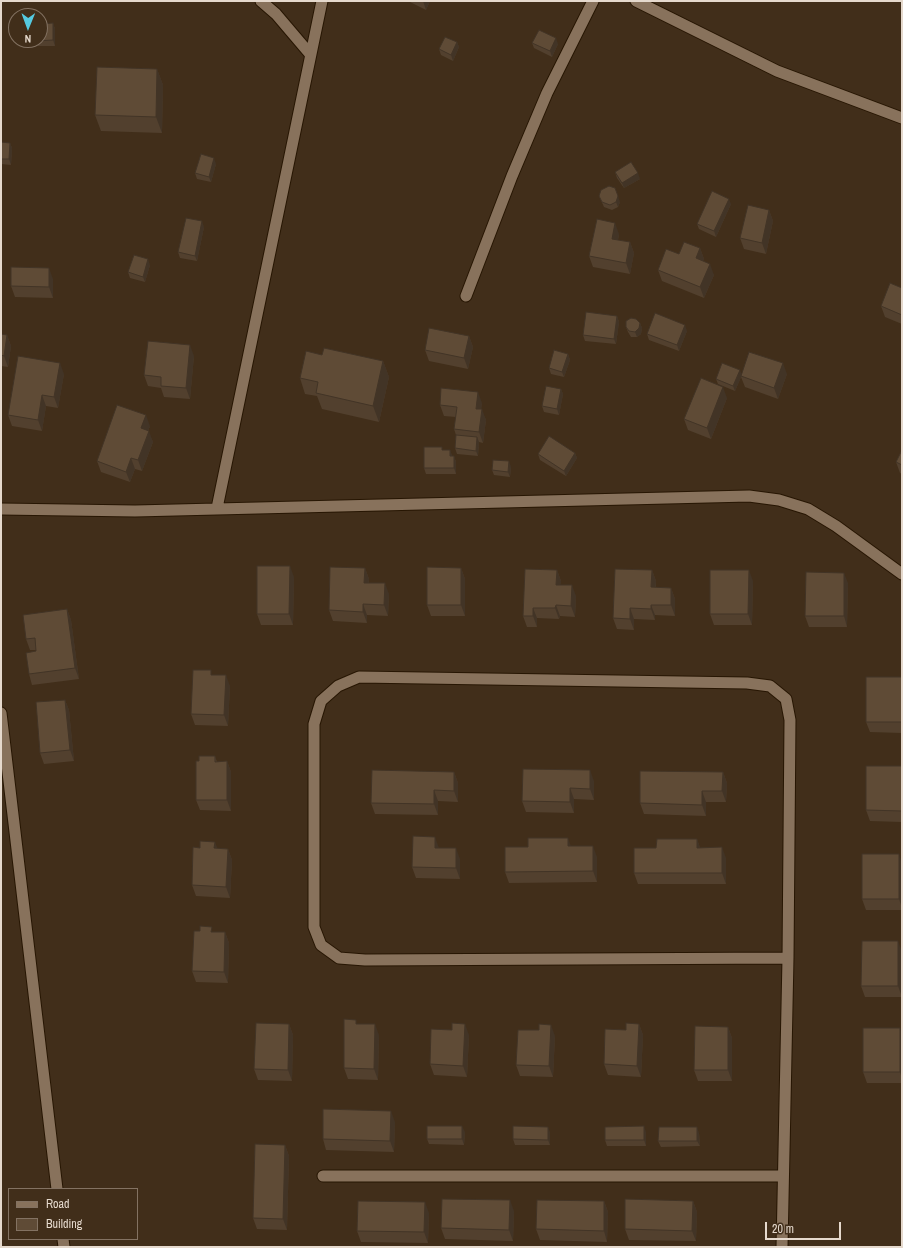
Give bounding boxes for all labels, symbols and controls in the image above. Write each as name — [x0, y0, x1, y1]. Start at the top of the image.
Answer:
north arrow — [8, 8, 48, 48]
text: N — [24, 32, 31, 46]
legend — [8, 1188, 138, 1240]
text: Road — [46, 1196, 70, 1212]
scale bar — [767, 1214, 843, 1240]
text: Building — [46, 1216, 82, 1232]
text: 20 m — [772, 1221, 794, 1237]

